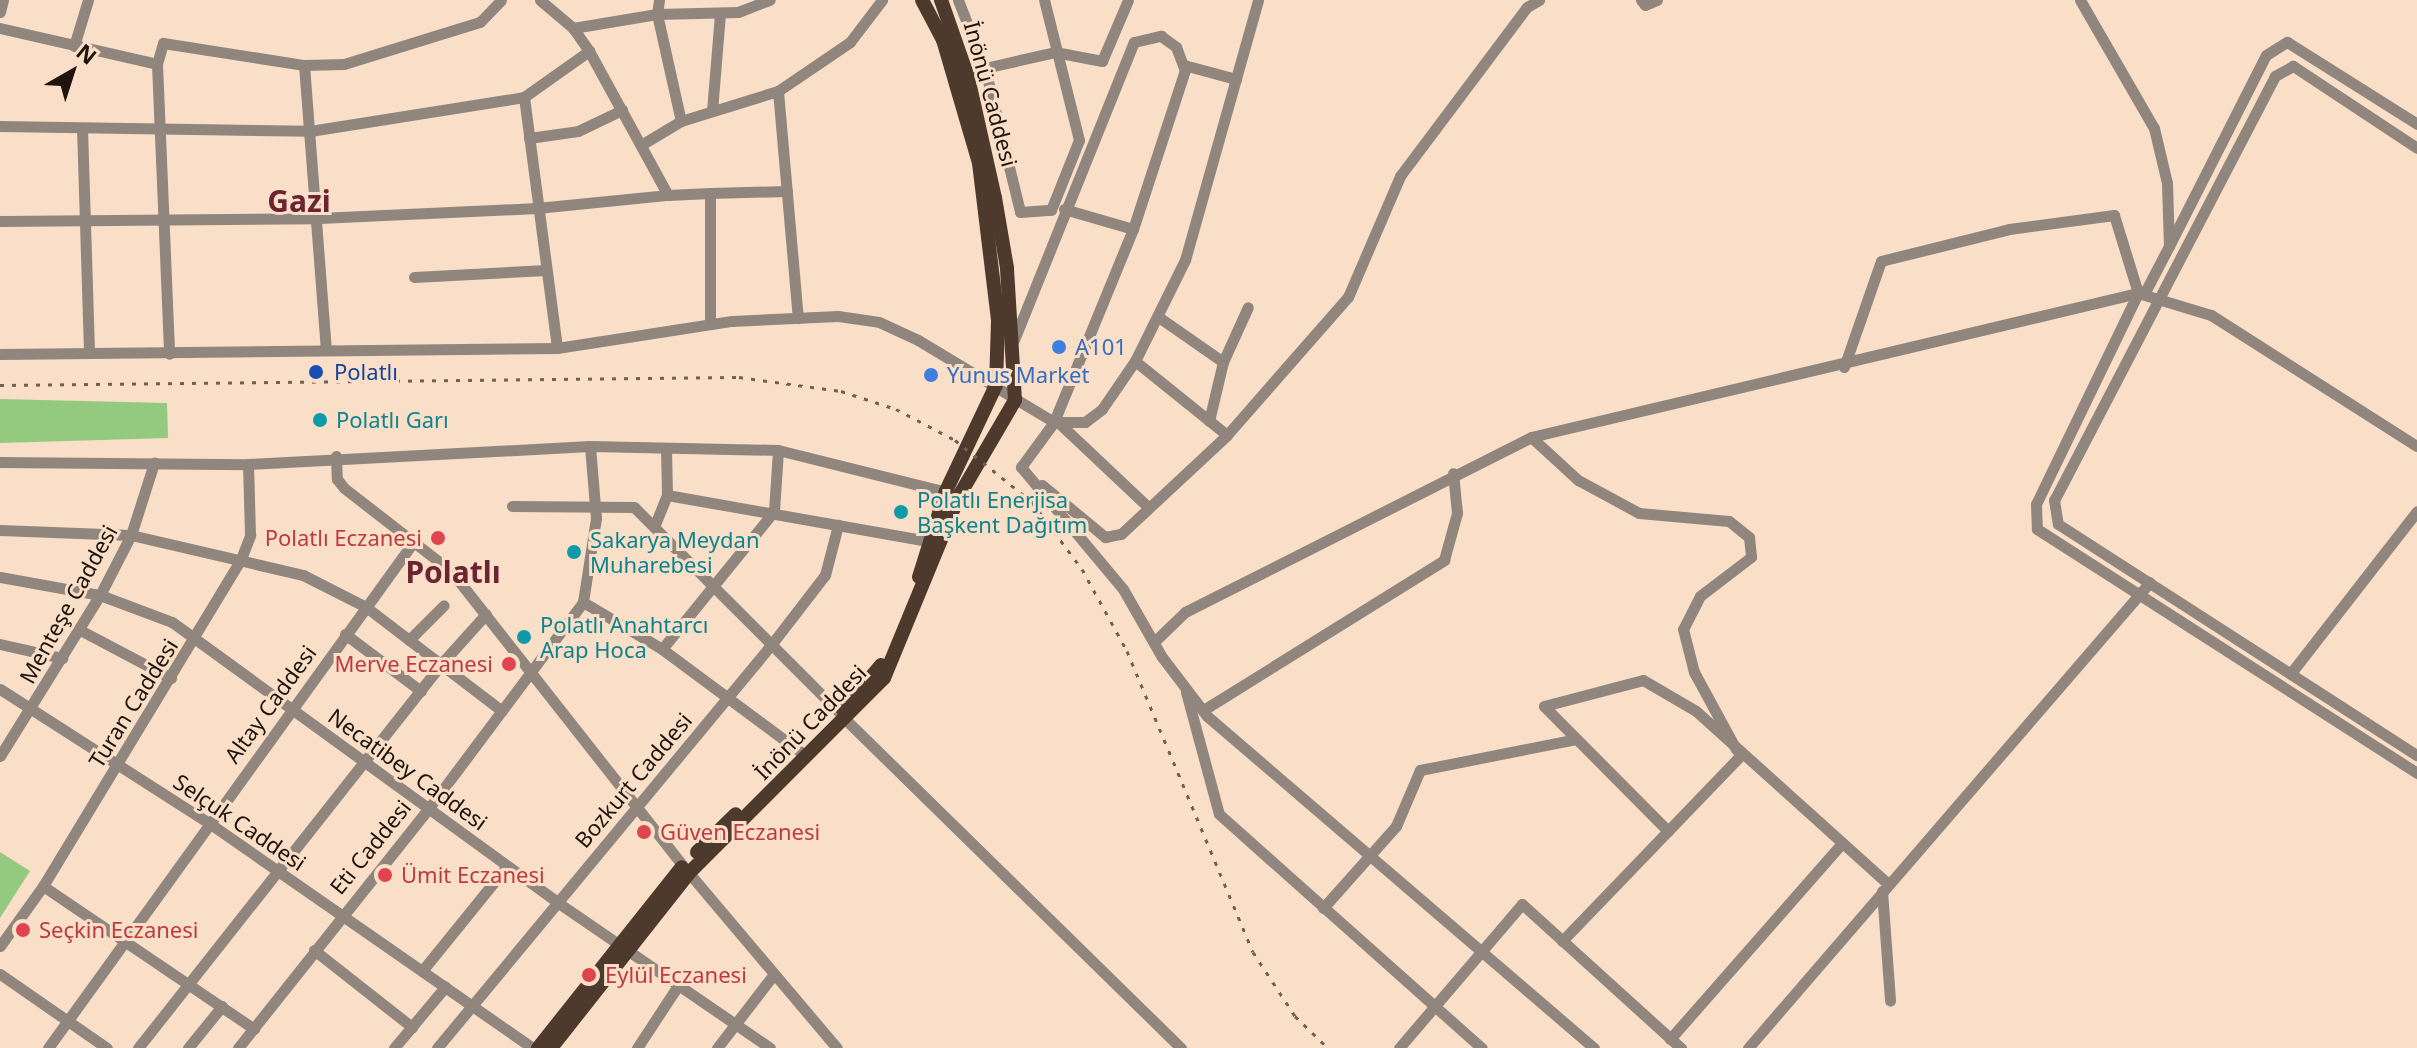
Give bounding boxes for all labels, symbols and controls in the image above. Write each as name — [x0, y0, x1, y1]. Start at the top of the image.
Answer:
street label: İnönü Caddesi — [959, 19, 1023, 169]
north arrow — [32, 32, 112, 112]
text: N — [71, 36, 103, 71]
district label: Gazi — [267, 183, 331, 219]
place label: A101 — [1075, 334, 1127, 360]
marker: A101 — [1050, 338, 1068, 356]
place label: Polatlı — [334, 359, 398, 385]
marker: Polatlı — [305, 361, 327, 383]
place label: Yunus Market — [947, 362, 1089, 388]
marker: Yunus Market — [922, 366, 940, 384]
place label: Polatlı Garı — [336, 407, 449, 433]
marker: Polatlı Garı — [311, 411, 329, 429]
place label: Polatlı Enerjisa Başkent Dağıtım — [917, 486, 1087, 538]
marker: Polatlı Enerjisa Başkent Dağıtım — [892, 503, 910, 521]
street label: Menteşe Caddesi — [14, 520, 122, 688]
place label: Polatlı Eczanesi — [265, 525, 422, 551]
place label: Sakarya Meydan Muharebesi — [590, 526, 759, 578]
marker: Polatlı Eczanesi — [429, 529, 447, 547]
marker: Sakarya Meydan Muharebesi — [565, 543, 583, 561]
district label: Polatlı — [405, 554, 501, 590]
place label: Polatlı Anahtarcı Arap Hoca — [540, 611, 708, 662]
marker: Polatlı Anahtarcı Arap Hoca — [515, 628, 533, 646]
street label: Turan Caddesi — [83, 634, 183, 772]
street label: Altay Caddesi — [219, 640, 321, 768]
place label: Merve Eczanesi — [335, 651, 493, 677]
marker: Merve Eczanesi — [500, 655, 518, 673]
street label: İnönü Caddesi — [749, 659, 871, 785]
street label: Necatibey Caddesi — [323, 702, 493, 836]
street label: Bozkurt Caddesi — [569, 707, 697, 853]
street label: Selçuk Caddesi — [169, 768, 311, 876]
street label: Eti Caddesi — [324, 795, 416, 899]
place label: Güven Eczanesi — [660, 819, 820, 845]
marker: Güven Eczanesi — [635, 823, 653, 841]
place label: Ümit Eczanesi — [401, 862, 545, 888]
marker: Ümit Eczanesi — [376, 866, 394, 884]
place label: Seçkin Eczanesi — [39, 917, 198, 943]
marker: Seçkin Eczanesi — [14, 921, 32, 939]
place label: Eylül Eczanesi — [605, 962, 747, 988]
marker: Eylül Eczanesi — [580, 966, 598, 984]

